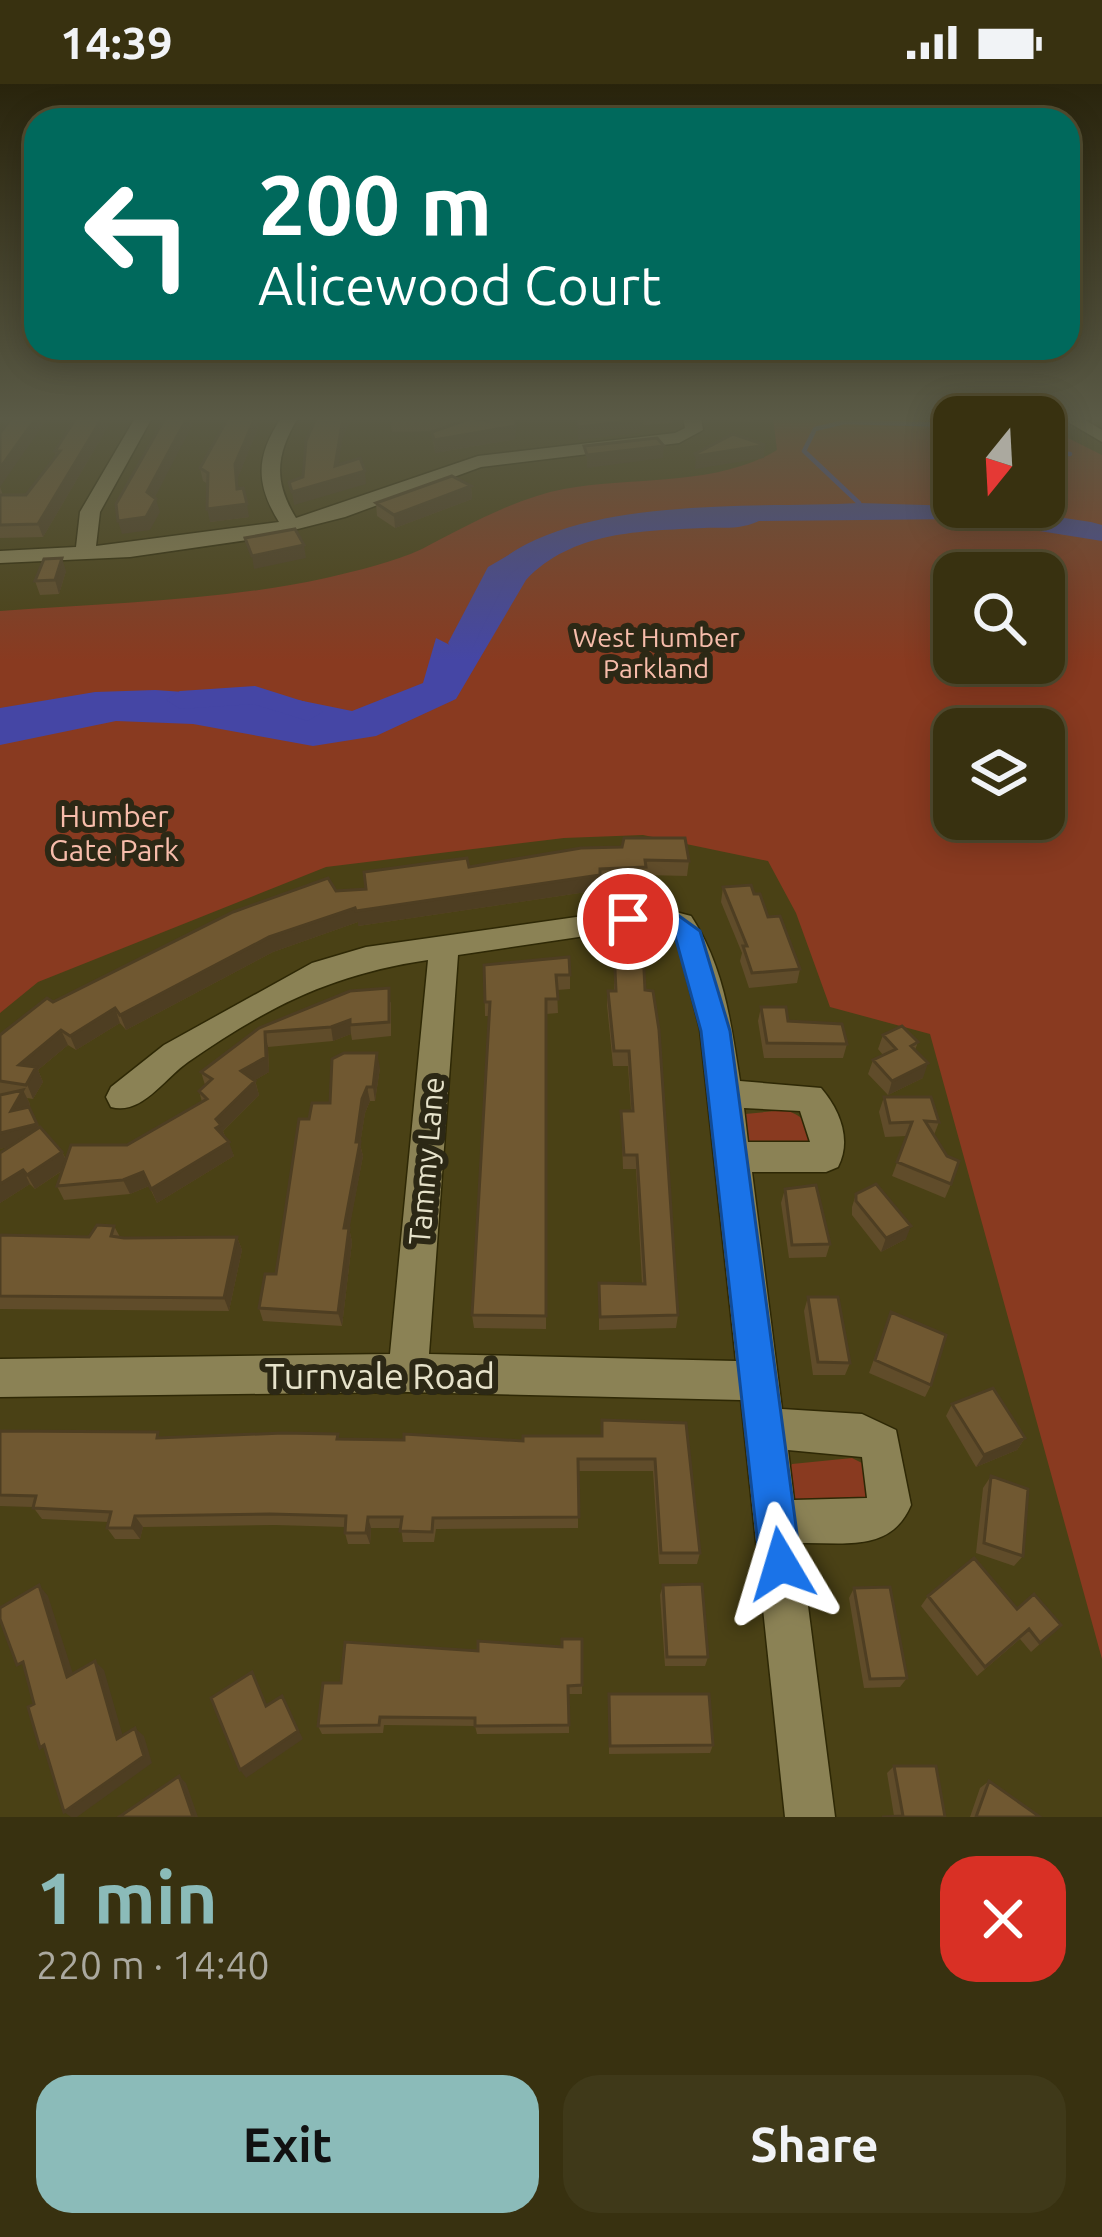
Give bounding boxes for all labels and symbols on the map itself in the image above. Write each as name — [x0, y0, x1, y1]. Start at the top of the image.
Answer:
north arrow — [933, 396, 1065, 528]
park label: West Humber Parkland — [573, 622, 739, 683]
park label: Humber Gate Park — [49, 799, 179, 867]
pin — [577, 868, 679, 970]
street label: Tammy Lane — [402, 1076, 450, 1246]
street label: Turnvale Road — [265, 1355, 495, 1396]
position arrow — [718, 1501, 844, 1627]

